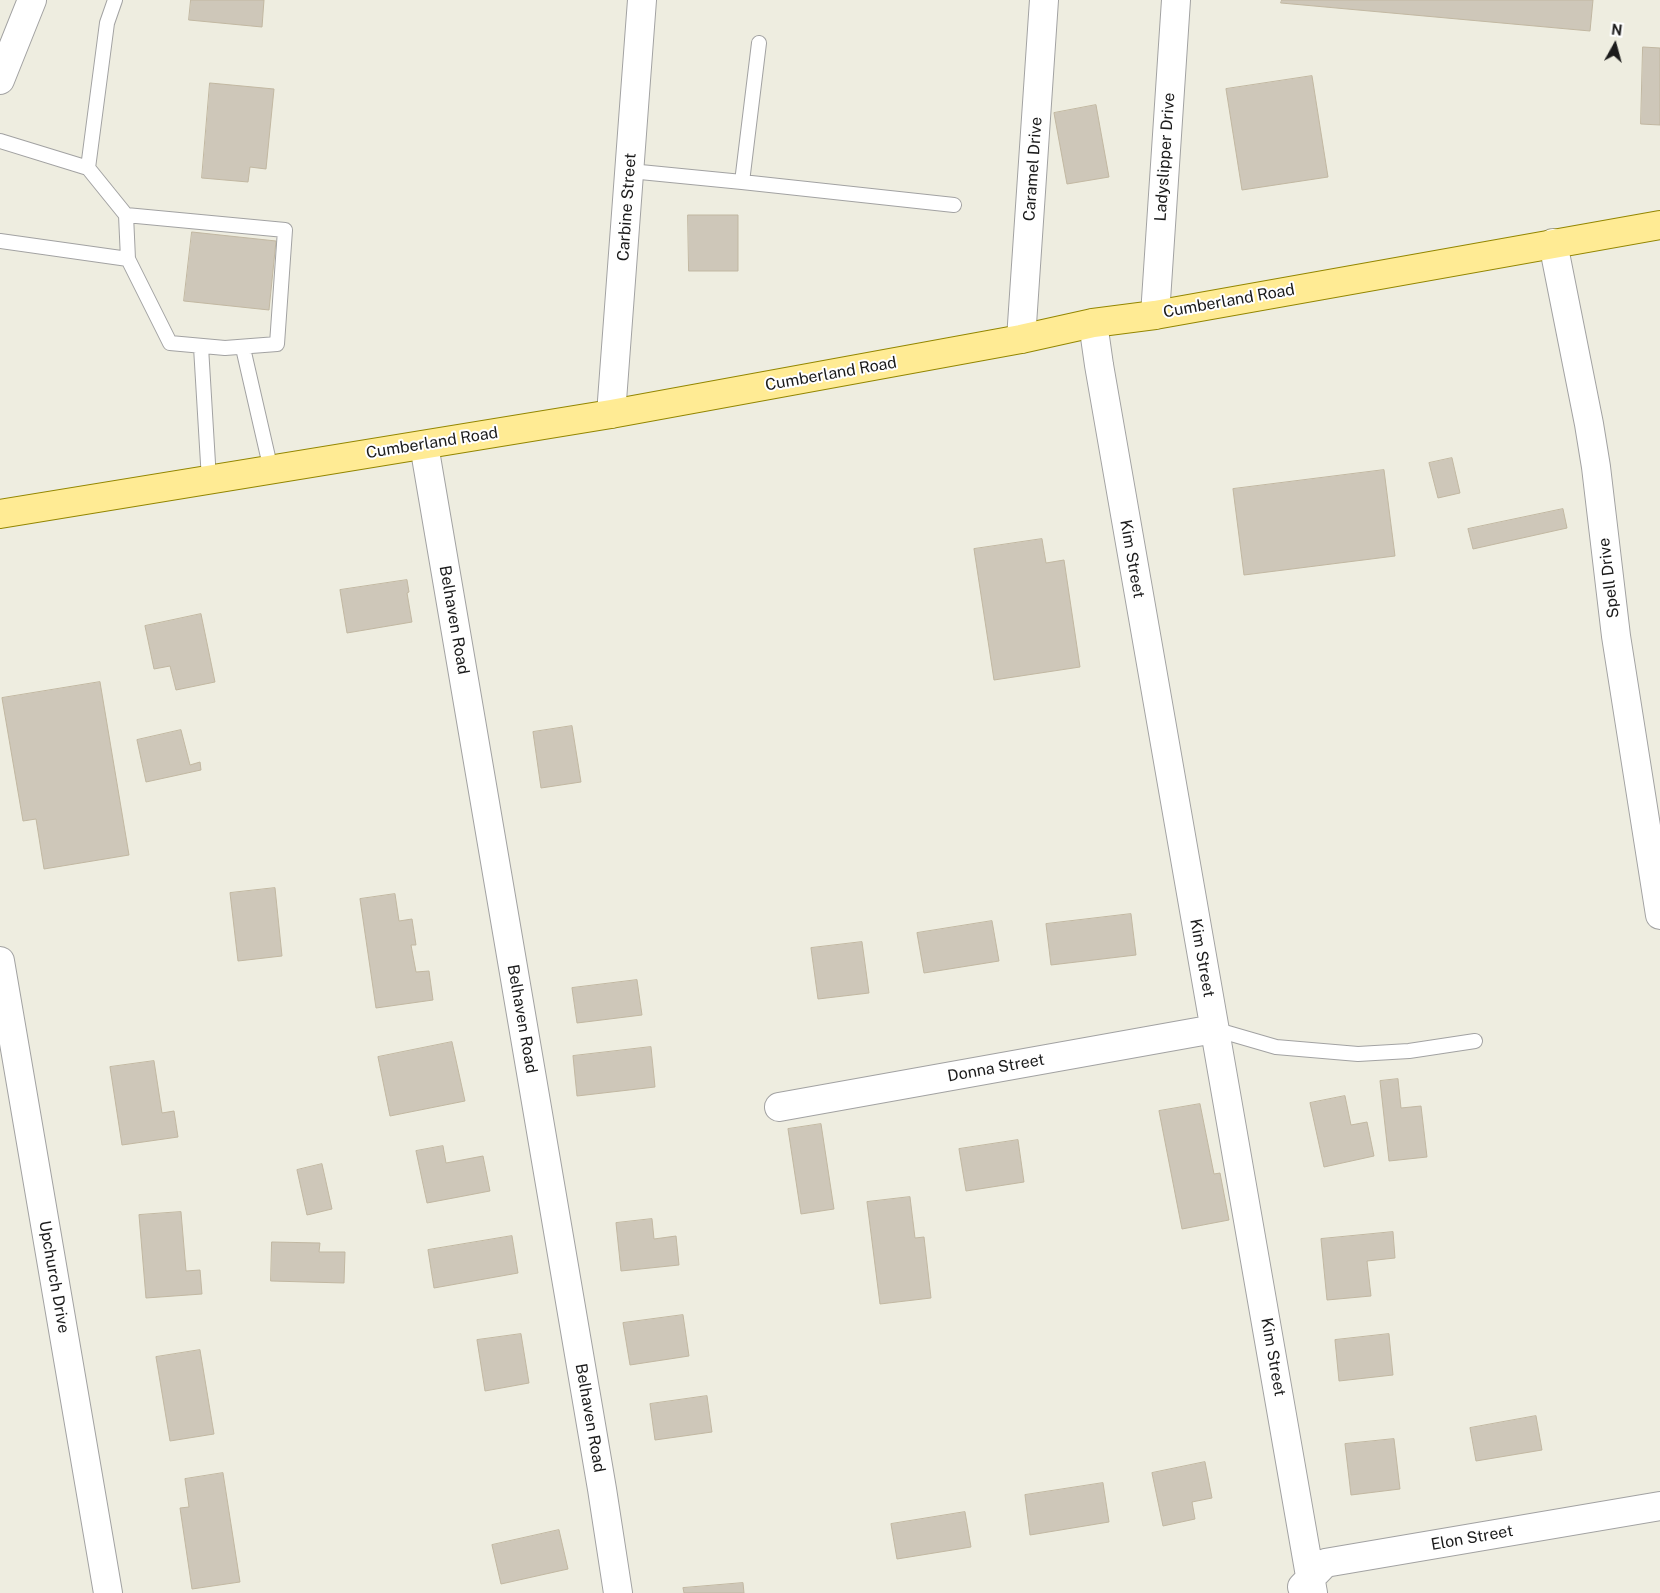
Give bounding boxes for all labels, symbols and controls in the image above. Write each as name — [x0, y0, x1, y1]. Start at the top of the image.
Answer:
north arrow — [1590, 20, 1640, 70]
text: N — [1610, 22, 1623, 39]
street label: Ladyslipper Drive — [1151, 92, 1179, 222]
street label: Caramel Drive — [1020, 116, 1046, 222]
street label: Carbine Street — [614, 152, 640, 262]
street label: Cumberland Road — [1162, 280, 1296, 322]
street label: Cumberland Road — [764, 353, 898, 395]
street label: Cumberland Road — [365, 423, 499, 463]
street label: Kim Street — [1116, 518, 1148, 600]
street label: Spell Drive — [1595, 537, 1623, 619]
street label: Belhaven Road — [435, 564, 473, 676]
street label: Kim Street — [1186, 917, 1218, 999]
street label: Belhaven Road — [503, 963, 541, 1075]
street label: Donna Street — [946, 1050, 1046, 1086]
street label: Upchurch Drive — [35, 1219, 73, 1335]
street label: Kim Street — [1257, 1316, 1289, 1398]
street label: Belhaven Road — [571, 1362, 609, 1474]
street label: Elon Street — [1429, 1521, 1515, 1555]

